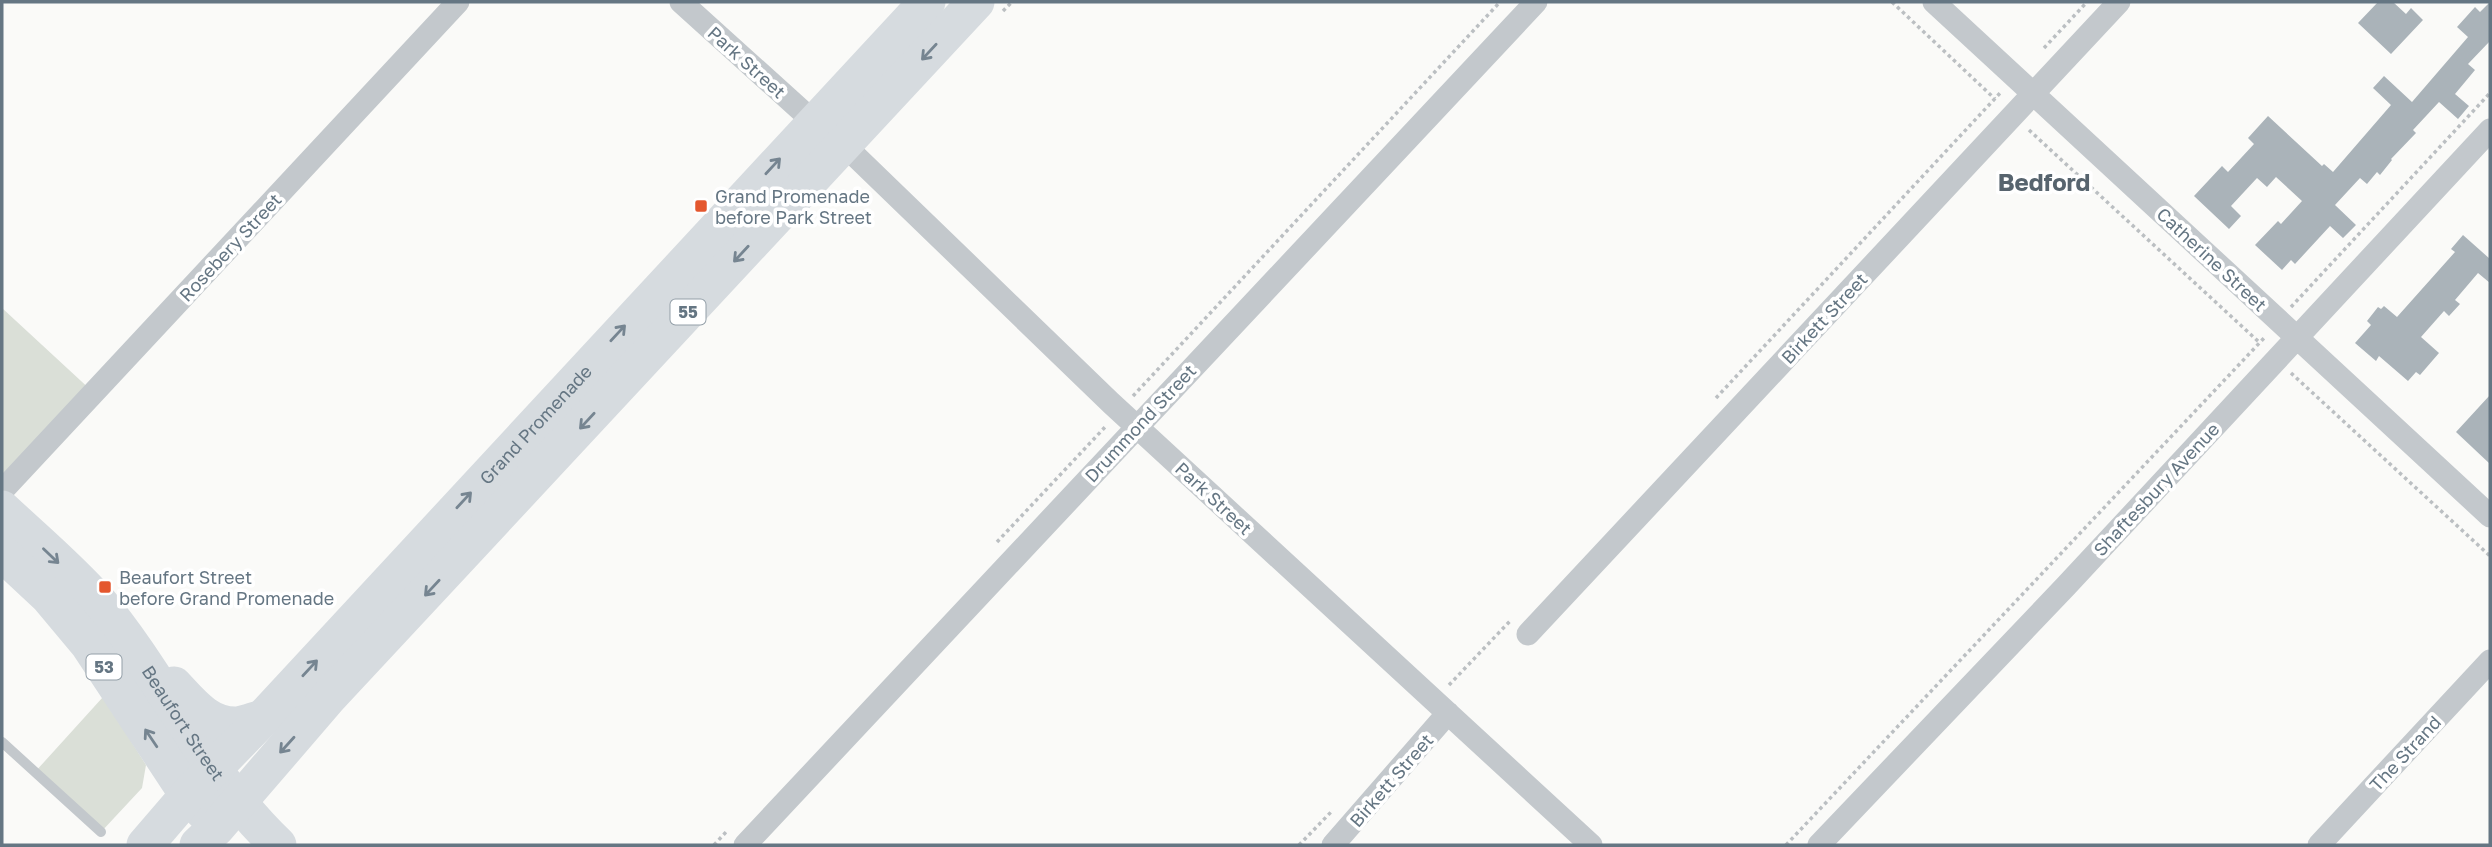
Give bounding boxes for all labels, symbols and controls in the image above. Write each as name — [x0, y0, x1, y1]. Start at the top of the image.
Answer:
street label: Park Street — [704, 21, 790, 103]
one-way arrow — [921, 43, 938, 60]
one-way arrow — [765, 157, 781, 175]
district label: Bedford — [1998, 167, 2090, 196]
place label: Grand Promenade before Park Street — [715, 185, 872, 228]
street label: Rosebery Street — [174, 188, 286, 306]
marker: Grand Promenade before Park Street — [693, 198, 709, 214]
street label: Catherine Street — [2153, 203, 2271, 315]
one-way arrow — [733, 245, 749, 263]
street label: Birkett Street — [1776, 268, 1872, 368]
road number: 55 — [670, 300, 706, 324]
one-way arrow — [610, 325, 627, 342]
street label: Grand Promenade — [475, 360, 596, 489]
street label: Drummond Street — [1080, 360, 1200, 486]
one-way arrow — [578, 412, 595, 429]
street label: Shaftesbury Avenue — [2089, 418, 2223, 560]
street label: Park Street — [1171, 457, 1257, 539]
one-way arrow — [456, 491, 472, 509]
one-way arrow — [42, 547, 59, 564]
place label: Beaufort Street before Grand Promenade — [119, 566, 334, 609]
marker: Beaufort Street before Grand Promenade — [97, 579, 113, 595]
one-way arrow — [424, 579, 440, 597]
road number: 53 — [86, 654, 122, 680]
one-way arrow — [301, 660, 318, 677]
street label: Beaufort Street — [138, 661, 229, 785]
street label: The Strand — [2365, 711, 2445, 795]
one-way arrow — [144, 728, 158, 748]
street label: Birkett Street — [1345, 729, 1437, 831]
one-way arrow — [279, 736, 295, 754]

